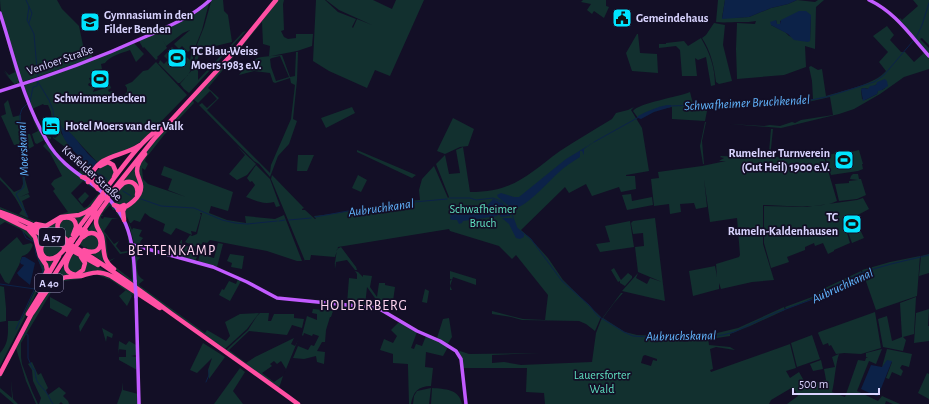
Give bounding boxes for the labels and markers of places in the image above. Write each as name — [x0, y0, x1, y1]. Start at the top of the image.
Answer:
public building icon: Gemeindehaus — [611, 7, 633, 29]
place label: Gymnasium in den Filder Benden — [104, 9, 193, 35]
school or university icon: Gymnasium in den Filder Benden — [79, 11, 101, 33]
place label: Gemeindehaus — [636, 12, 709, 24]
place label: TC Blau-Weiss Moers 1983 e.V. — [191, 45, 262, 71]
sports icon: TC Blau-Weiss Moers 1983 e.V. — [166, 47, 188, 69]
sports icon: Schwimmerbecken — [89, 68, 111, 90]
place label: Schwimmerbecken — [54, 92, 146, 104]
hotel icon: Hotel Moers van der Valk — [40, 115, 62, 137]
place label: Hotel Moers van der Valk — [65, 120, 183, 132]
place label: Rumelner Turnverein (Gut Heil) 1900 e.V. — [729, 147, 830, 174]
sports icon: Rumelner Turnverein (Gut Heil) 1900 e.V. — [833, 149, 855, 171]
place label: TC Rumeln-Kaldenhausen — [728, 211, 839, 237]
sports icon: TC Rumeln-Kaldenhausen — [841, 213, 863, 235]

